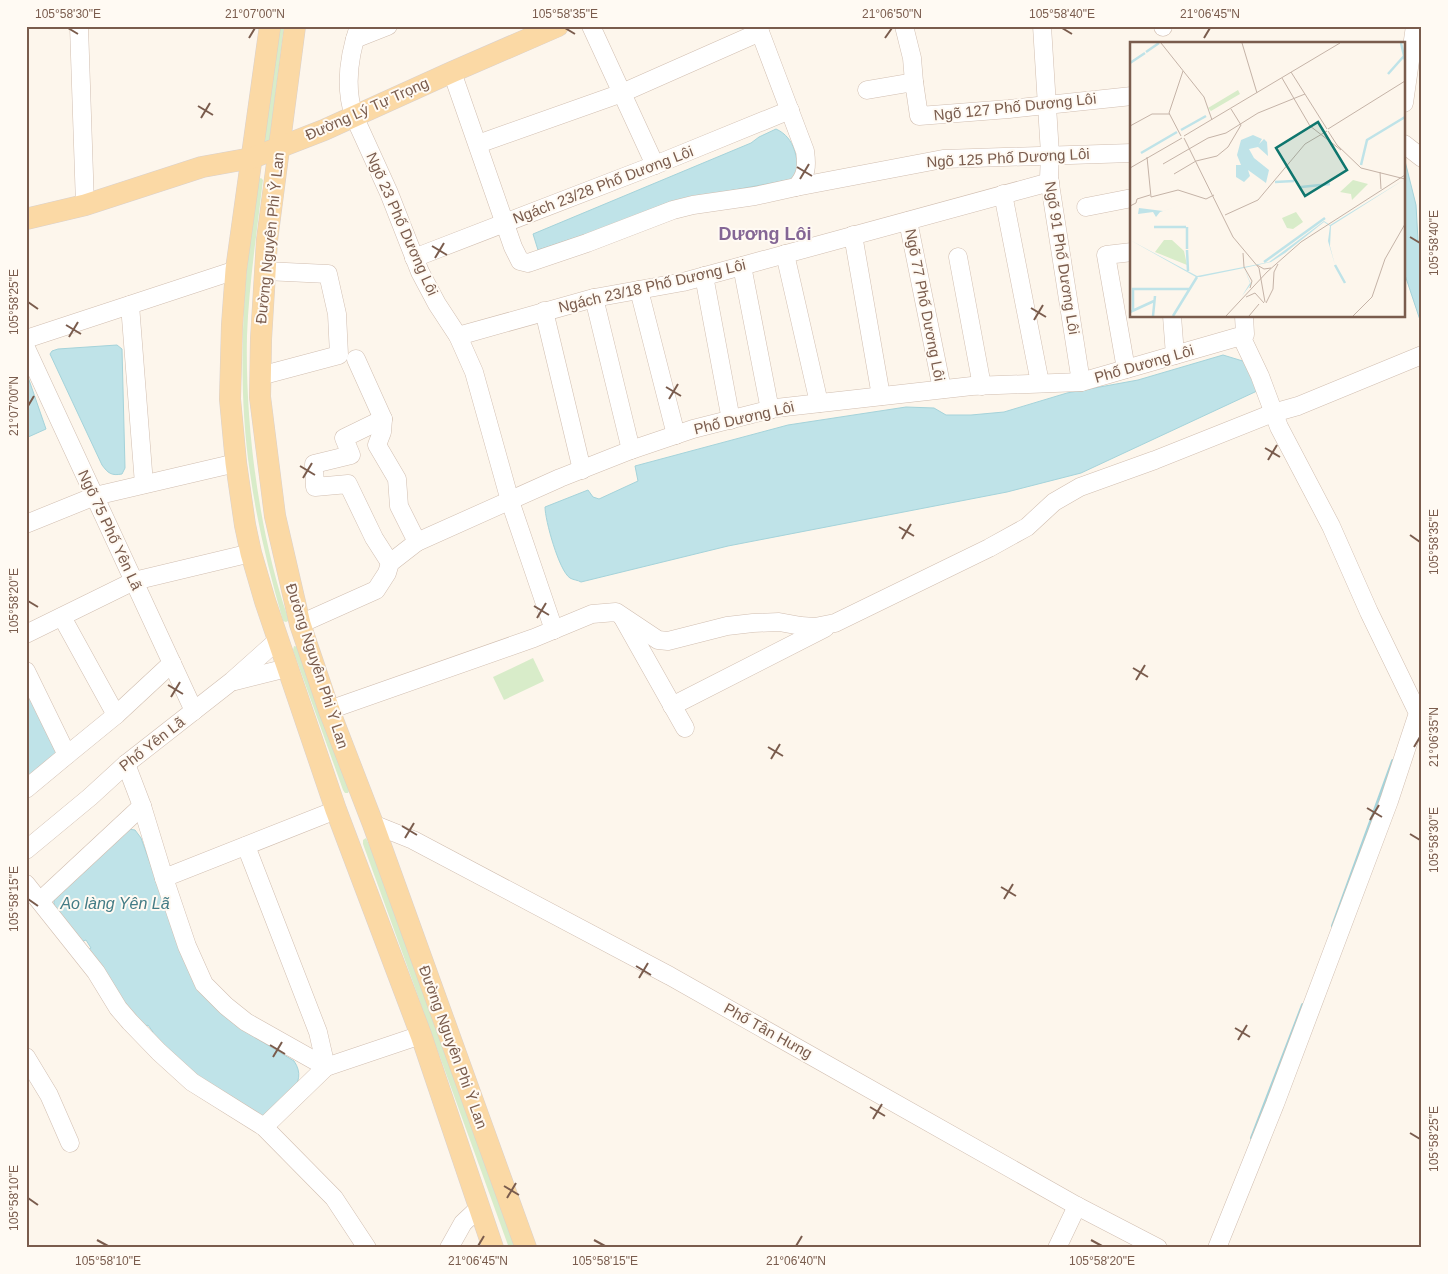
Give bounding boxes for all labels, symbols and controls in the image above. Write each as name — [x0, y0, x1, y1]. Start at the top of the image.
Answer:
text: 105°58'30"E — [35, 7, 101, 21]
text: 21°07'00"N — [225, 7, 285, 21]
text: 105°58'35"E — [532, 7, 598, 21]
text: 21°06'50"N — [862, 7, 922, 21]
text: 105°58'40"E — [1029, 7, 1095, 21]
text: 21°06'45"N — [1180, 7, 1240, 21]
inset map — [1130, 42, 1406, 318]
street label: Đường Lý Tự Trọng — [303, 74, 431, 143]
street label: Ngõ 127 Phố Dương Lôi — [933, 90, 1097, 123]
street label: Ngách 23/28 Phố Dương Lôi — [510, 142, 695, 227]
street label: Ngõ 125 Phố Dương Lôi — [926, 145, 1090, 170]
street label: Ngõ 23 Phố Dương Lôi — [363, 150, 442, 298]
street label: Đường Nguyên Phi Ỷ Lan — [252, 151, 287, 325]
street label: Ngõ 91 Phố Dương Lôi — [1042, 180, 1083, 336]
text: 105°58'40"E — [1427, 210, 1441, 276]
district label: Dương Lôi — [719, 224, 811, 244]
street label: Ngõ 77 Phố Dương Lôi — [902, 227, 949, 383]
street label: Ngách 23/18 Phố Dương Lôi — [557, 256, 747, 315]
text: 105°58'25"E — [7, 269, 21, 335]
street label: Phố Dương Lôi — [1092, 341, 1195, 386]
text: 21°07'00"N — [7, 376, 21, 436]
street label: Phố Dương Lôi — [692, 398, 796, 437]
street label: Ngõ 75 Phố Yên Lã — [75, 467, 146, 593]
text: 105°58'35"E — [1427, 509, 1441, 575]
text: 105°58'20"E — [7, 568, 21, 634]
street label: Đường Nguyên Phi Ỷ Lan — [283, 581, 352, 750]
text: 21°06'35"N — [1427, 707, 1441, 767]
street label: Phố Yên Lã — [116, 712, 188, 774]
text: 105°58'30"E — [1427, 807, 1441, 873]
text: 105°58'15"E — [7, 866, 21, 932]
water label: Ao làng Yên Lã — [59, 895, 170, 912]
street label: Đường Nguyên Phi Ỷ Lan — [416, 963, 491, 1131]
street label: Phố Tân Hưng — [721, 999, 815, 1062]
text: 105°58'25"E — [1427, 1106, 1441, 1172]
text: 105°58'10"E — [7, 1165, 21, 1231]
text: 105°58'10"E — [75, 1254, 141, 1268]
text: 21°06'45"N — [448, 1254, 508, 1268]
text: 105°58'15"E — [572, 1254, 638, 1268]
text: 21°06'40"N — [766, 1254, 826, 1268]
text: 105°58'20"E — [1069, 1254, 1135, 1268]

